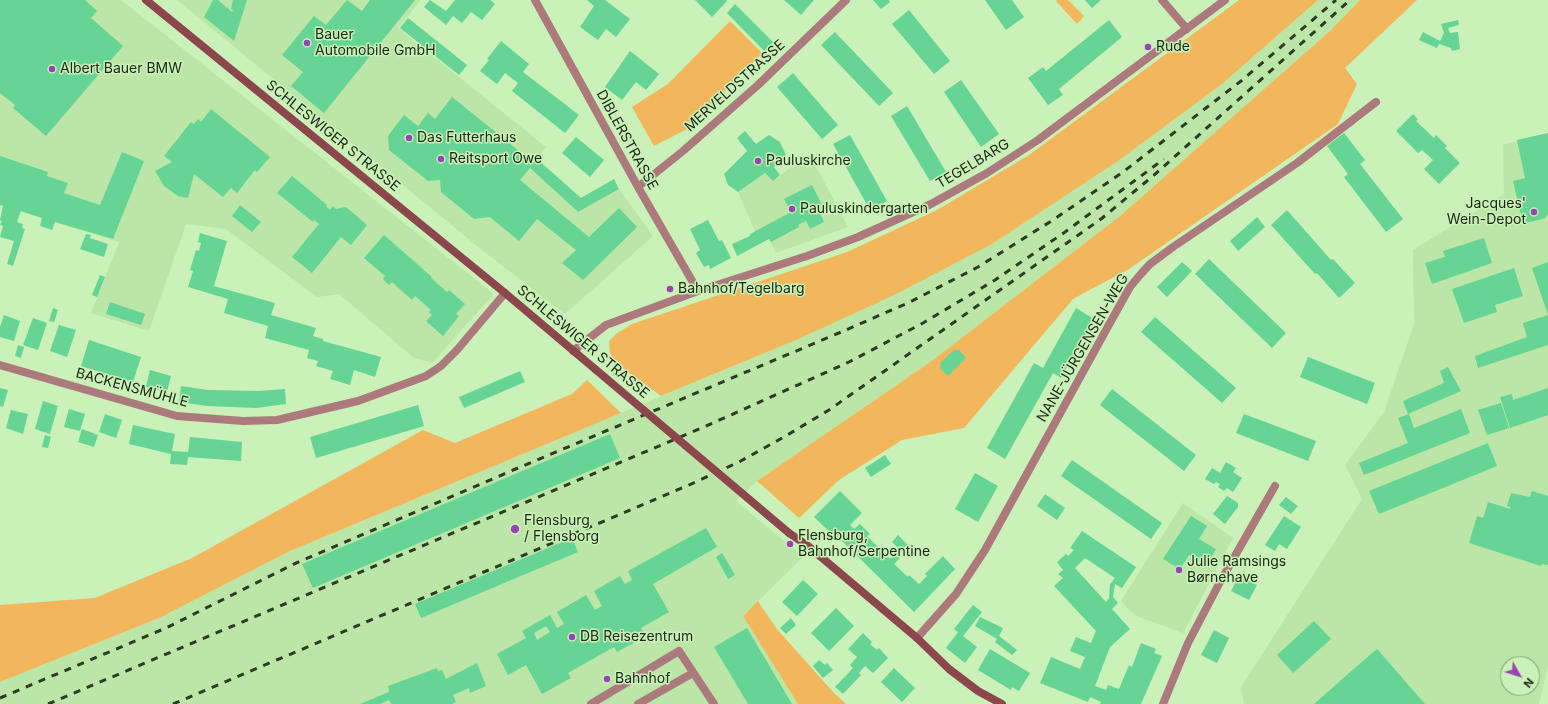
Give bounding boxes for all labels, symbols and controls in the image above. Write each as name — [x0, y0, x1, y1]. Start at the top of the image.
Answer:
place label: Bauer Automobile GmbH — [315, 27, 436, 60]
street label: MERVELDSTRASSE — [681, 37, 789, 135]
marker: Bauer Automobile GmbH — [302, 38, 312, 48]
place label: Rude — [1156, 39, 1190, 55]
marker: Rude — [1143, 42, 1153, 52]
place label: Albert Bauer BMW — [60, 61, 182, 77]
marker: Albert Bauer BMW — [47, 64, 57, 74]
street label: SCHLESWIGER STRASSE — [263, 77, 403, 195]
street label: DIBLERSTRASSE — [593, 87, 661, 193]
place label: Das Futterhaus — [417, 130, 517, 146]
marker: Das Futterhaus — [404, 133, 414, 143]
street label: TEGELBARG — [933, 136, 1013, 192]
place label: Reitsport Owe — [449, 151, 542, 167]
place label: Pauluskirche — [766, 153, 851, 169]
marker: Reitsport Owe — [436, 154, 446, 164]
marker: Pauluskirche — [753, 156, 763, 166]
place label: Jacques' Wein-Depot — [1447, 196, 1526, 228]
place label: Pauluskindergarten — [800, 201, 928, 217]
marker: Pauluskindergarten — [787, 204, 797, 214]
marker: Jacques' Wein-Depot — [1529, 207, 1539, 217]
street label: NANE-JÜRGENSEN-WEG — [1034, 271, 1132, 425]
place label: Bahnhof/Tegelbarg — [678, 281, 805, 297]
street label: SCHLESWIGER STRASSE — [513, 282, 653, 402]
marker: Bahnhof/Tegelbarg — [665, 284, 675, 294]
street label: BACKENSMÜHLE — [74, 365, 190, 411]
place label: Flensburg / Flensborg — [524, 513, 599, 546]
marker: Flensburg / Flensborg — [509, 523, 521, 535]
place label: Flensburg, Bahnhof/Serpentine — [798, 528, 930, 560]
marker: Flensburg, Bahnhof/Serpentine — [785, 539, 795, 549]
place label: Julie Ramsings Børnehave — [1187, 554, 1286, 586]
marker: Julie Ramsings Børnehave — [1174, 565, 1184, 575]
place label: DB Reisezentrum — [580, 629, 693, 645]
marker: DB Reisezentrum — [567, 632, 577, 642]
north arrow — [1500, 656, 1540, 696]
place label: Bahnhof — [615, 671, 670, 687]
marker: Bahnhof — [602, 674, 612, 684]
text: N — [1520, 675, 1537, 691]

